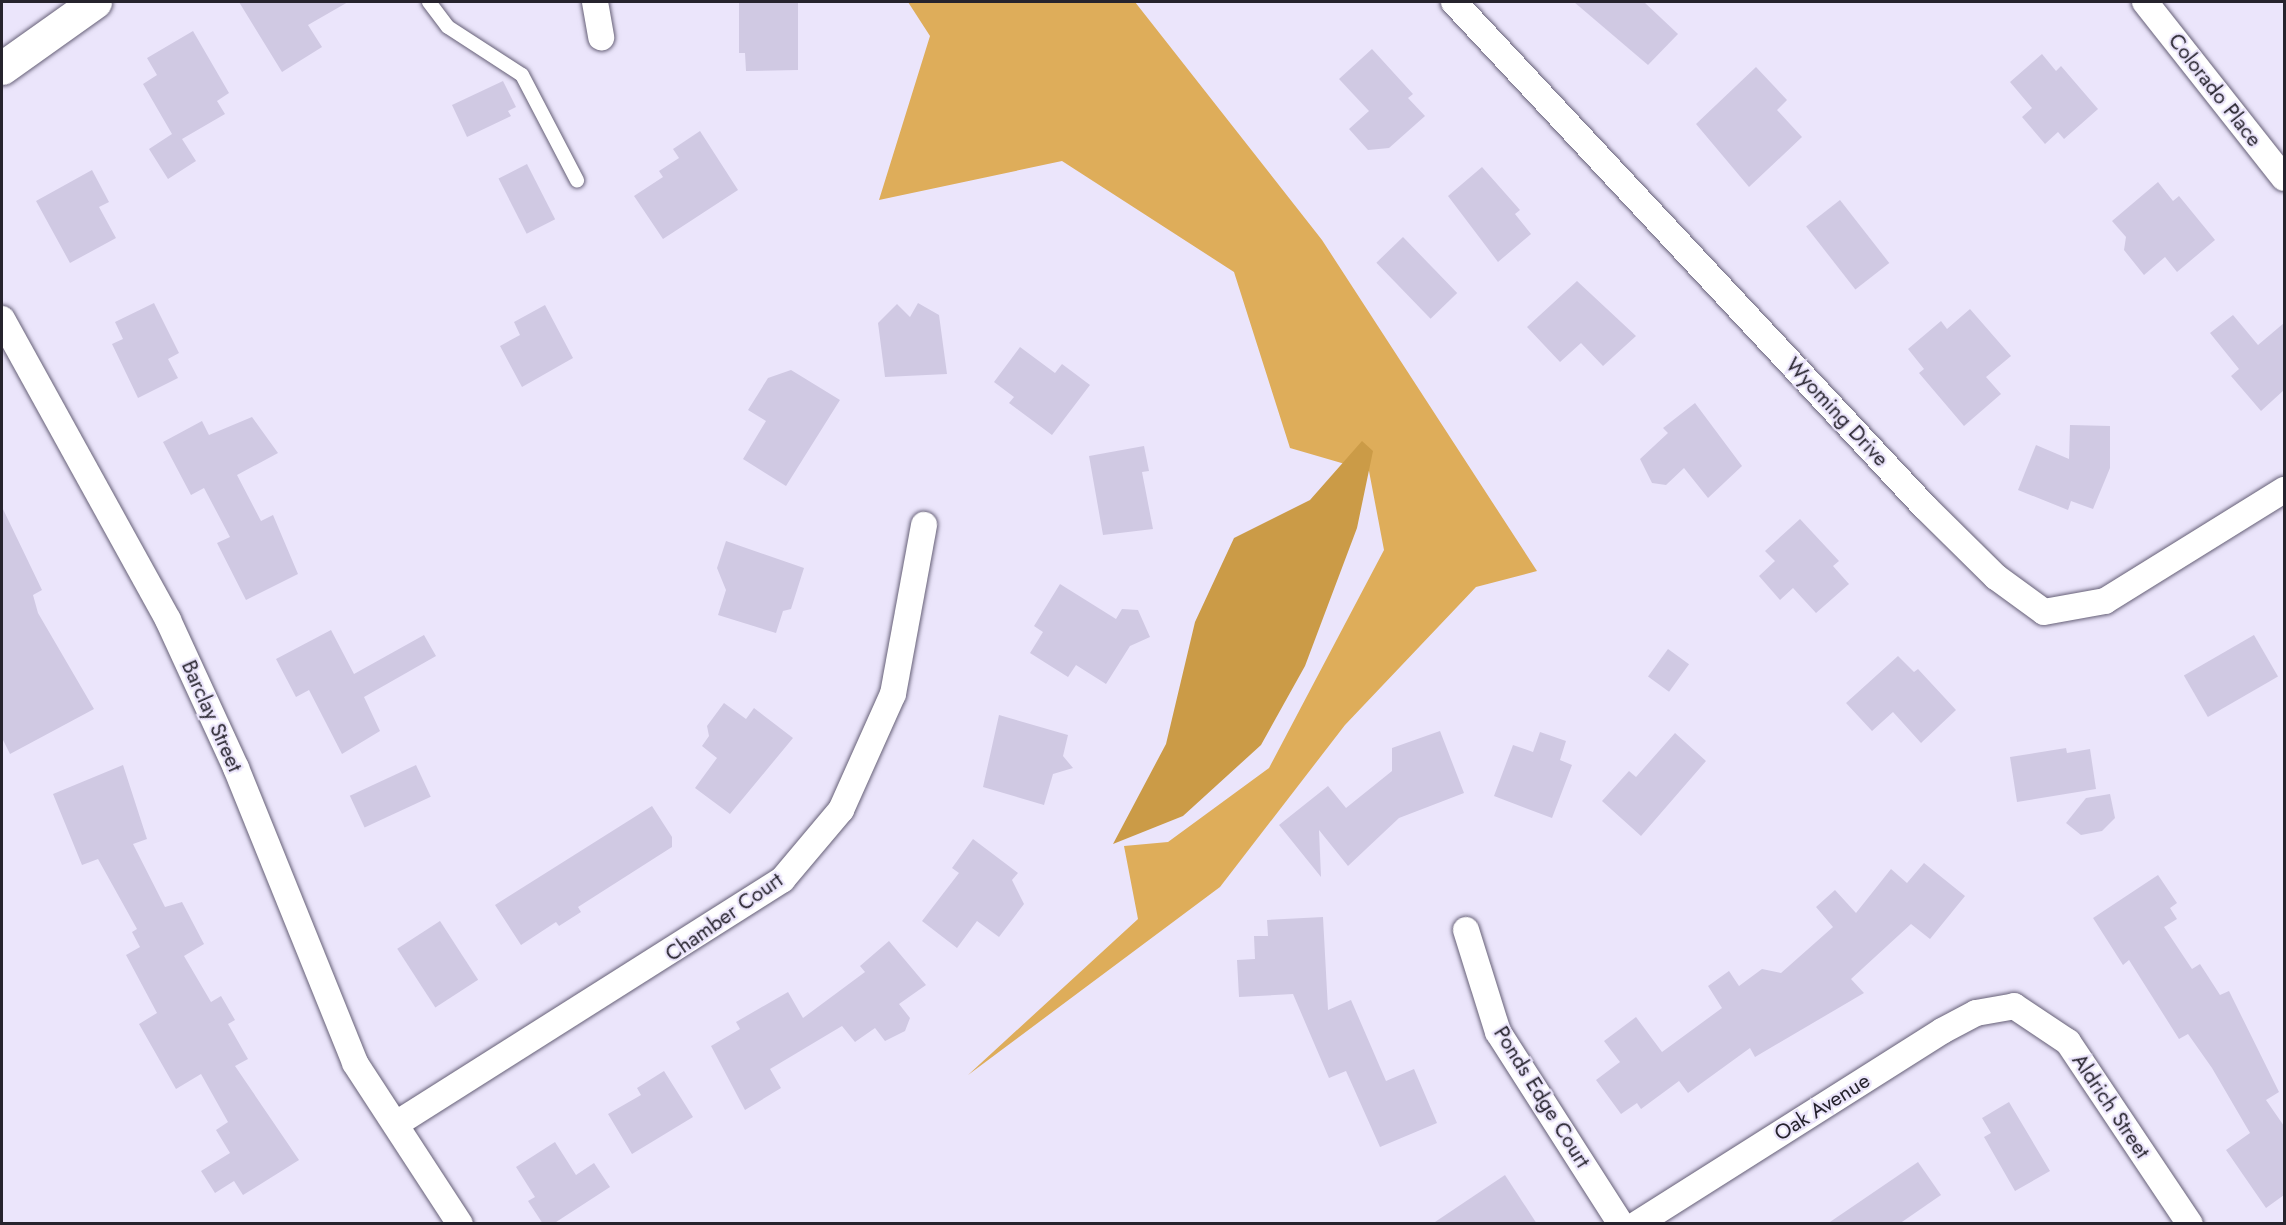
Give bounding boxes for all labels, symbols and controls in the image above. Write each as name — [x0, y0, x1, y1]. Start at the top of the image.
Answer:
street label: Colorado Place — [2163, 28, 2267, 152]
street label: Wyoming Drive — [1780, 353, 1894, 471]
street label: Barclay Street — [176, 656, 248, 776]
street label: Chamber Court — [661, 867, 787, 967]
street label: Ponds Edge Court — [1488, 1022, 1596, 1172]
street label: Aldrich Street — [2067, 1049, 2155, 1163]
street label: Oak Avenue — [1770, 1068, 1874, 1146]

